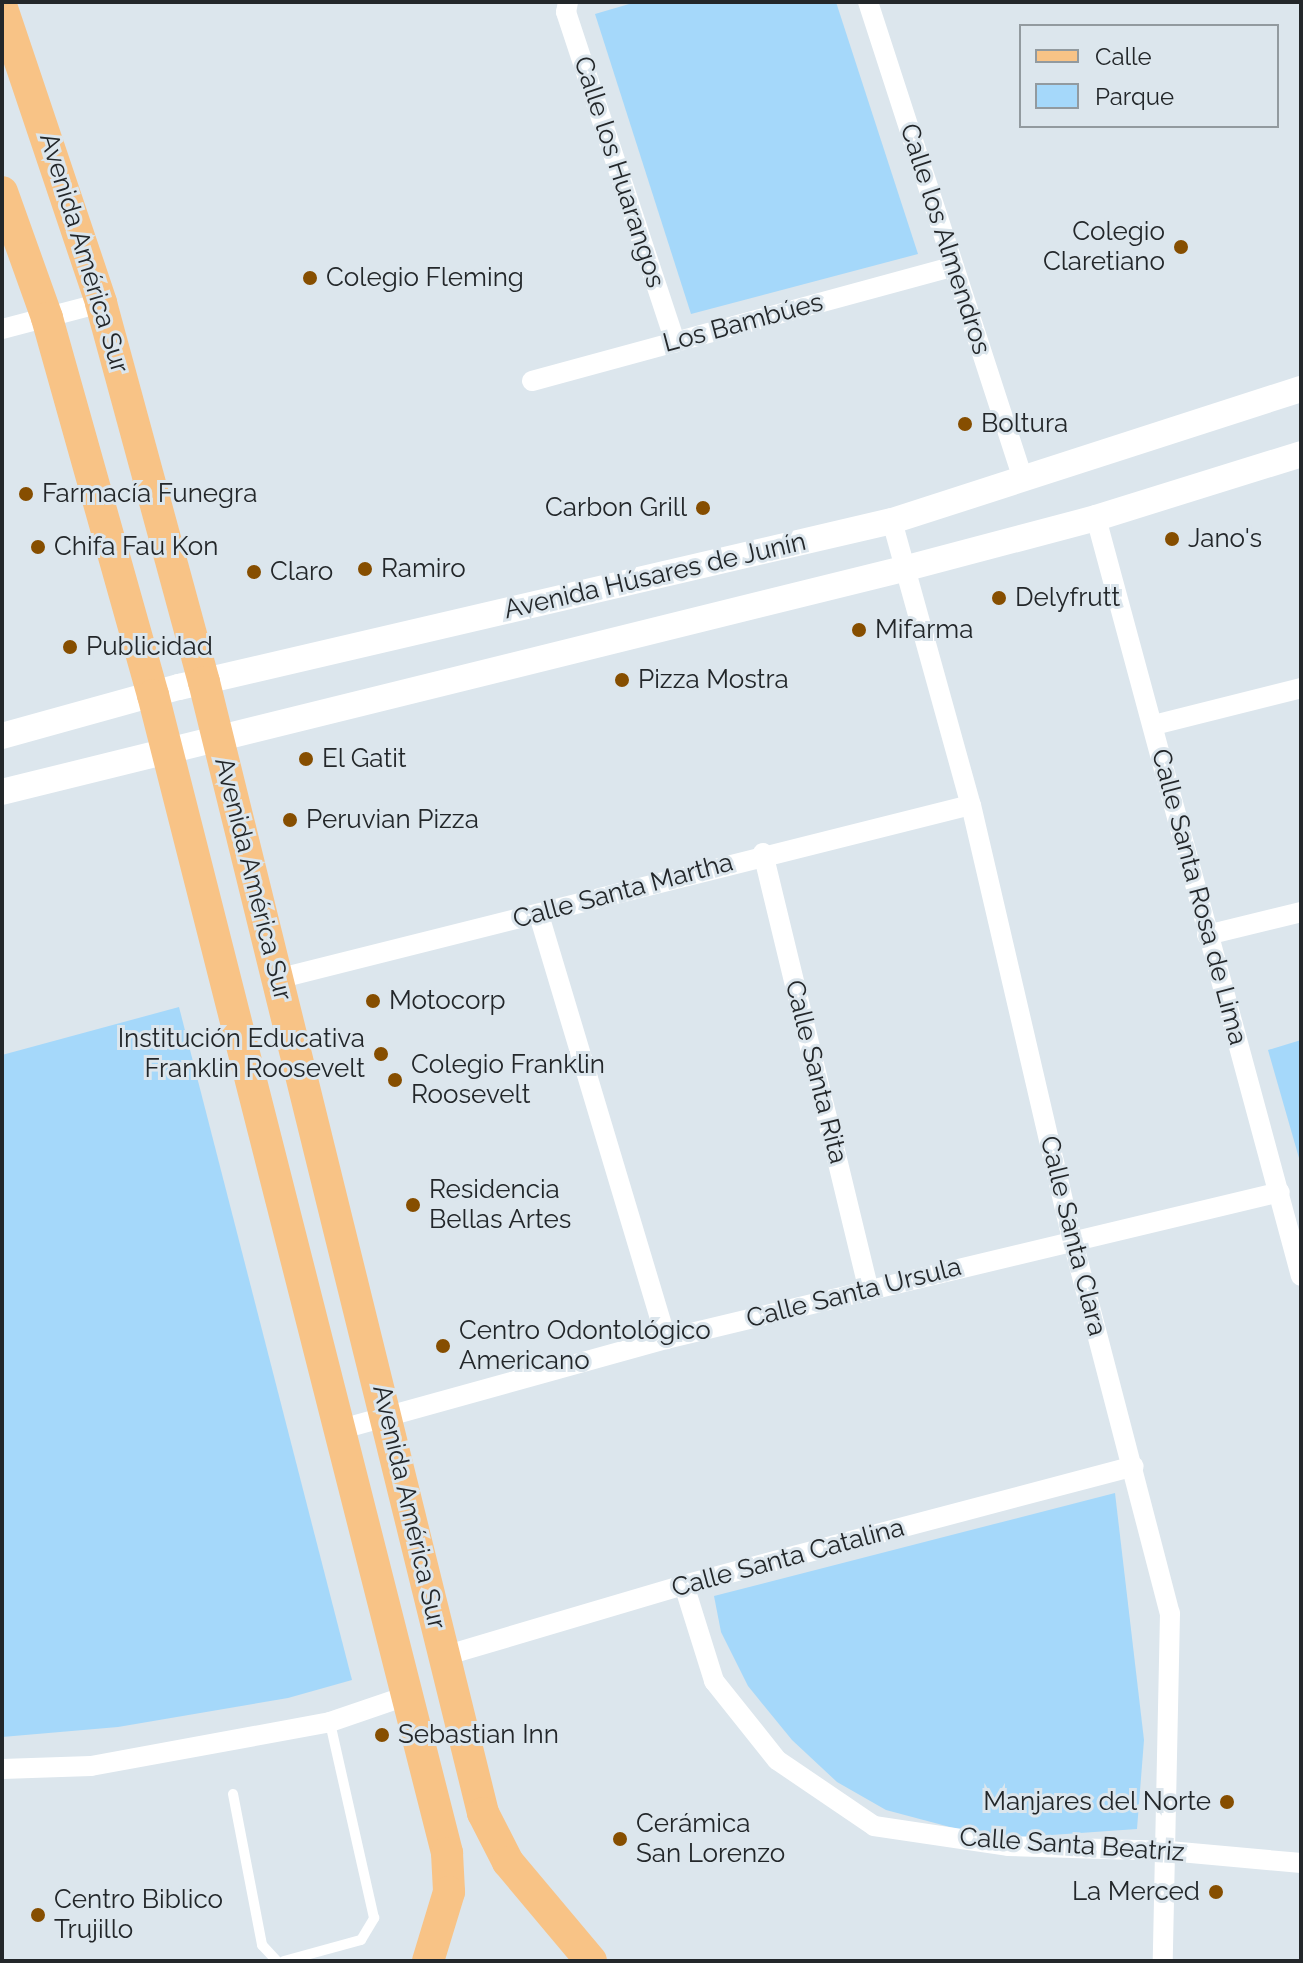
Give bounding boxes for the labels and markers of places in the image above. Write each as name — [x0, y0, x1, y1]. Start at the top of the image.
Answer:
place label: Colegio Claretiano — [1043, 216, 1165, 278]
marker: Colegio Claretiano — [1172, 238, 1190, 256]
place label: Colegio Fleming — [326, 262, 524, 294]
marker: Colegio Fleming — [301, 269, 319, 287]
place label: Boltura — [981, 408, 1068, 440]
marker: Boltura — [956, 415, 974, 433]
place label: Farmacía Funegra — [42, 478, 257, 510]
marker: Farmacía Funegra — [17, 485, 35, 503]
place label: Carbon Grill — [545, 492, 687, 524]
marker: Carbon Grill — [694, 499, 712, 517]
place label: Jano's — [1188, 523, 1262, 555]
marker: Jano's — [1163, 530, 1181, 548]
place label: Chifa Fau Kon — [54, 531, 218, 563]
marker: Chifa Fau Kon — [29, 538, 47, 556]
place label: Ramiro — [381, 553, 466, 585]
place label: Claro — [270, 556, 333, 588]
marker: Ramiro — [356, 560, 374, 578]
marker: Claro — [245, 563, 263, 581]
place label: Delyfrutt — [1015, 582, 1120, 614]
marker: Delyfrutt — [990, 589, 1008, 607]
place label: Mifarma — [875, 614, 973, 646]
marker: Mifarma — [850, 621, 868, 639]
place label: Publicidad — [86, 631, 213, 663]
marker: Publicidad — [61, 638, 79, 656]
place label: Pizza Mostra — [638, 664, 789, 696]
marker: Pizza Mostra — [613, 671, 631, 689]
place label: El Gatit — [322, 743, 407, 775]
marker: El Gatit — [297, 750, 315, 768]
place label: Peruvian Pizza — [306, 804, 479, 836]
marker: Peruvian Pizza — [281, 811, 299, 829]
place label: Motocorp — [389, 985, 506, 1017]
marker: Motocorp — [364, 992, 382, 1010]
place label: Institución Educativa Franklin Roosevelt — [118, 1023, 365, 1084]
marker: Institución Educativa Franklin Roosevelt — [372, 1045, 390, 1063]
place label: Colegio Franklin Roosevelt — [411, 1049, 605, 1110]
marker: Colegio Franklin Roosevelt — [386, 1071, 404, 1089]
place label: Residencia Bellas Artes — [429, 1174, 572, 1236]
marker: Residencia Bellas Artes — [404, 1196, 422, 1214]
place label: Centro Odontológico Americano — [459, 1315, 711, 1376]
marker: Centro Odontológico Americano — [434, 1337, 452, 1355]
place label: Sebastian Inn — [398, 1719, 559, 1751]
marker: Sebastian Inn — [373, 1726, 391, 1744]
place label: Manjares del Norte — [982, 1786, 1211, 1818]
marker: Manjares del Norte — [1218, 1793, 1236, 1811]
place label: Cerámica San Lorenzo — [636, 1808, 785, 1870]
marker: Cerámica San Lorenzo — [611, 1830, 629, 1848]
place label: La Merced — [1072, 1876, 1200, 1908]
marker: La Merced — [1207, 1883, 1225, 1901]
place label: Centro Biblico Trujillo — [54, 1884, 223, 1946]
marker: Centro Biblico Trujillo — [29, 1906, 47, 1924]

